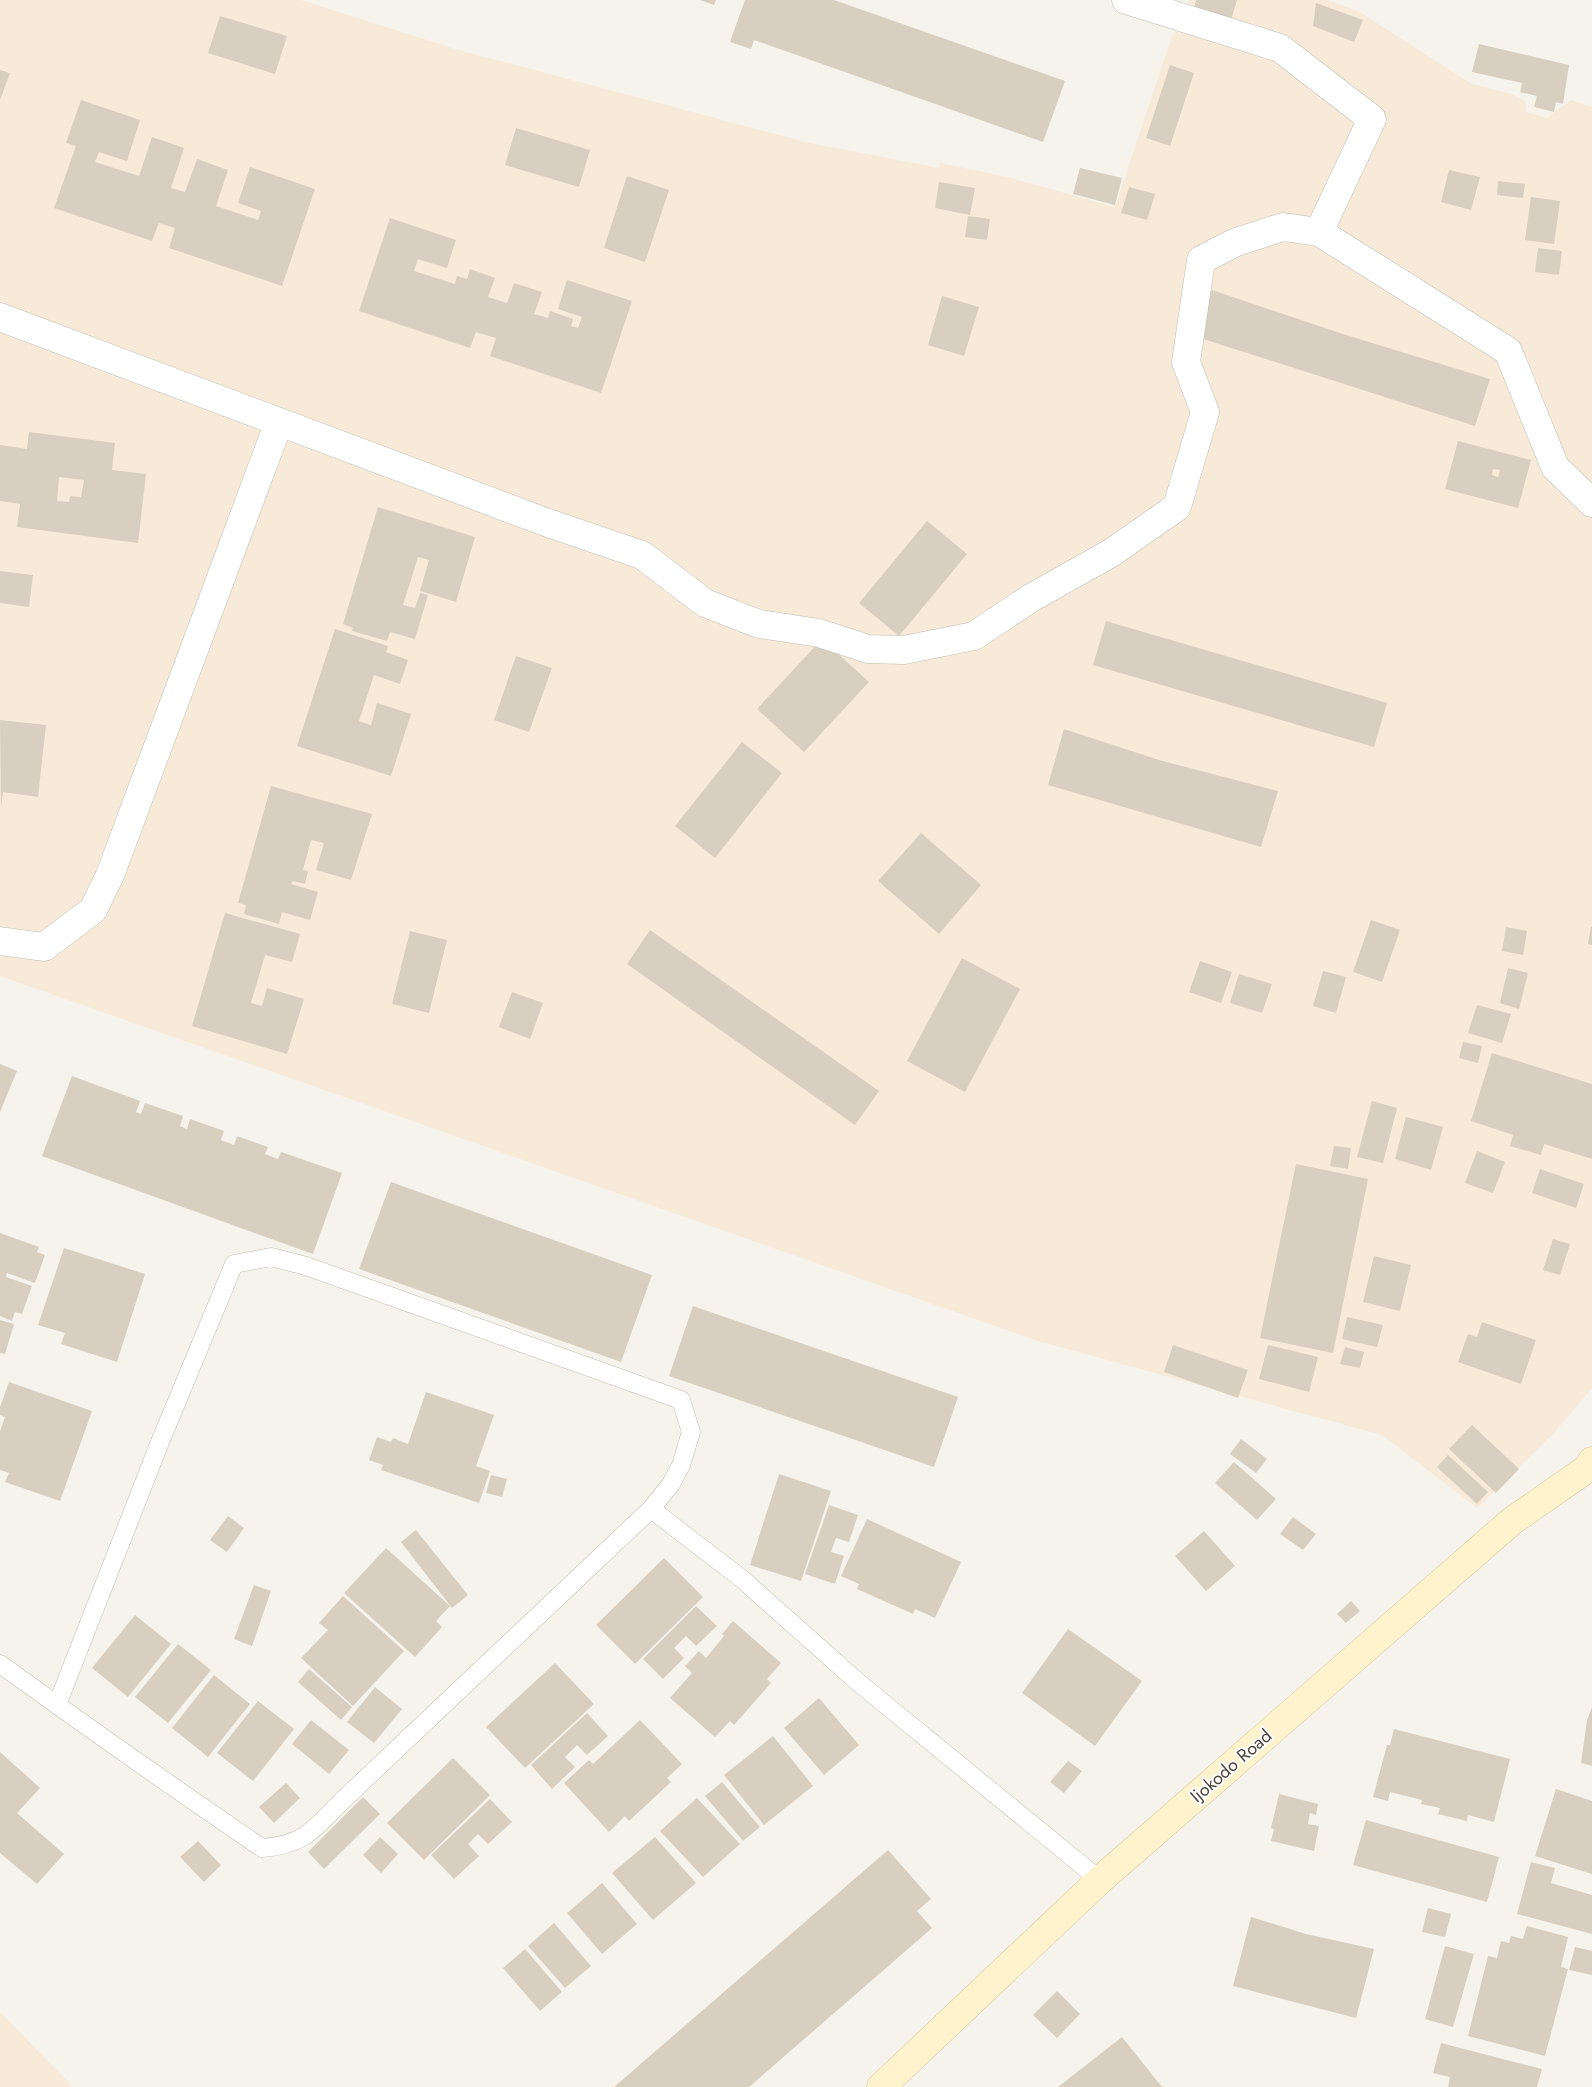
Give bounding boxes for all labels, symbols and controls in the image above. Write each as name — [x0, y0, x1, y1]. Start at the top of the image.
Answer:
street label: Ijokodo Road — [1185, 1723, 1277, 1809]

